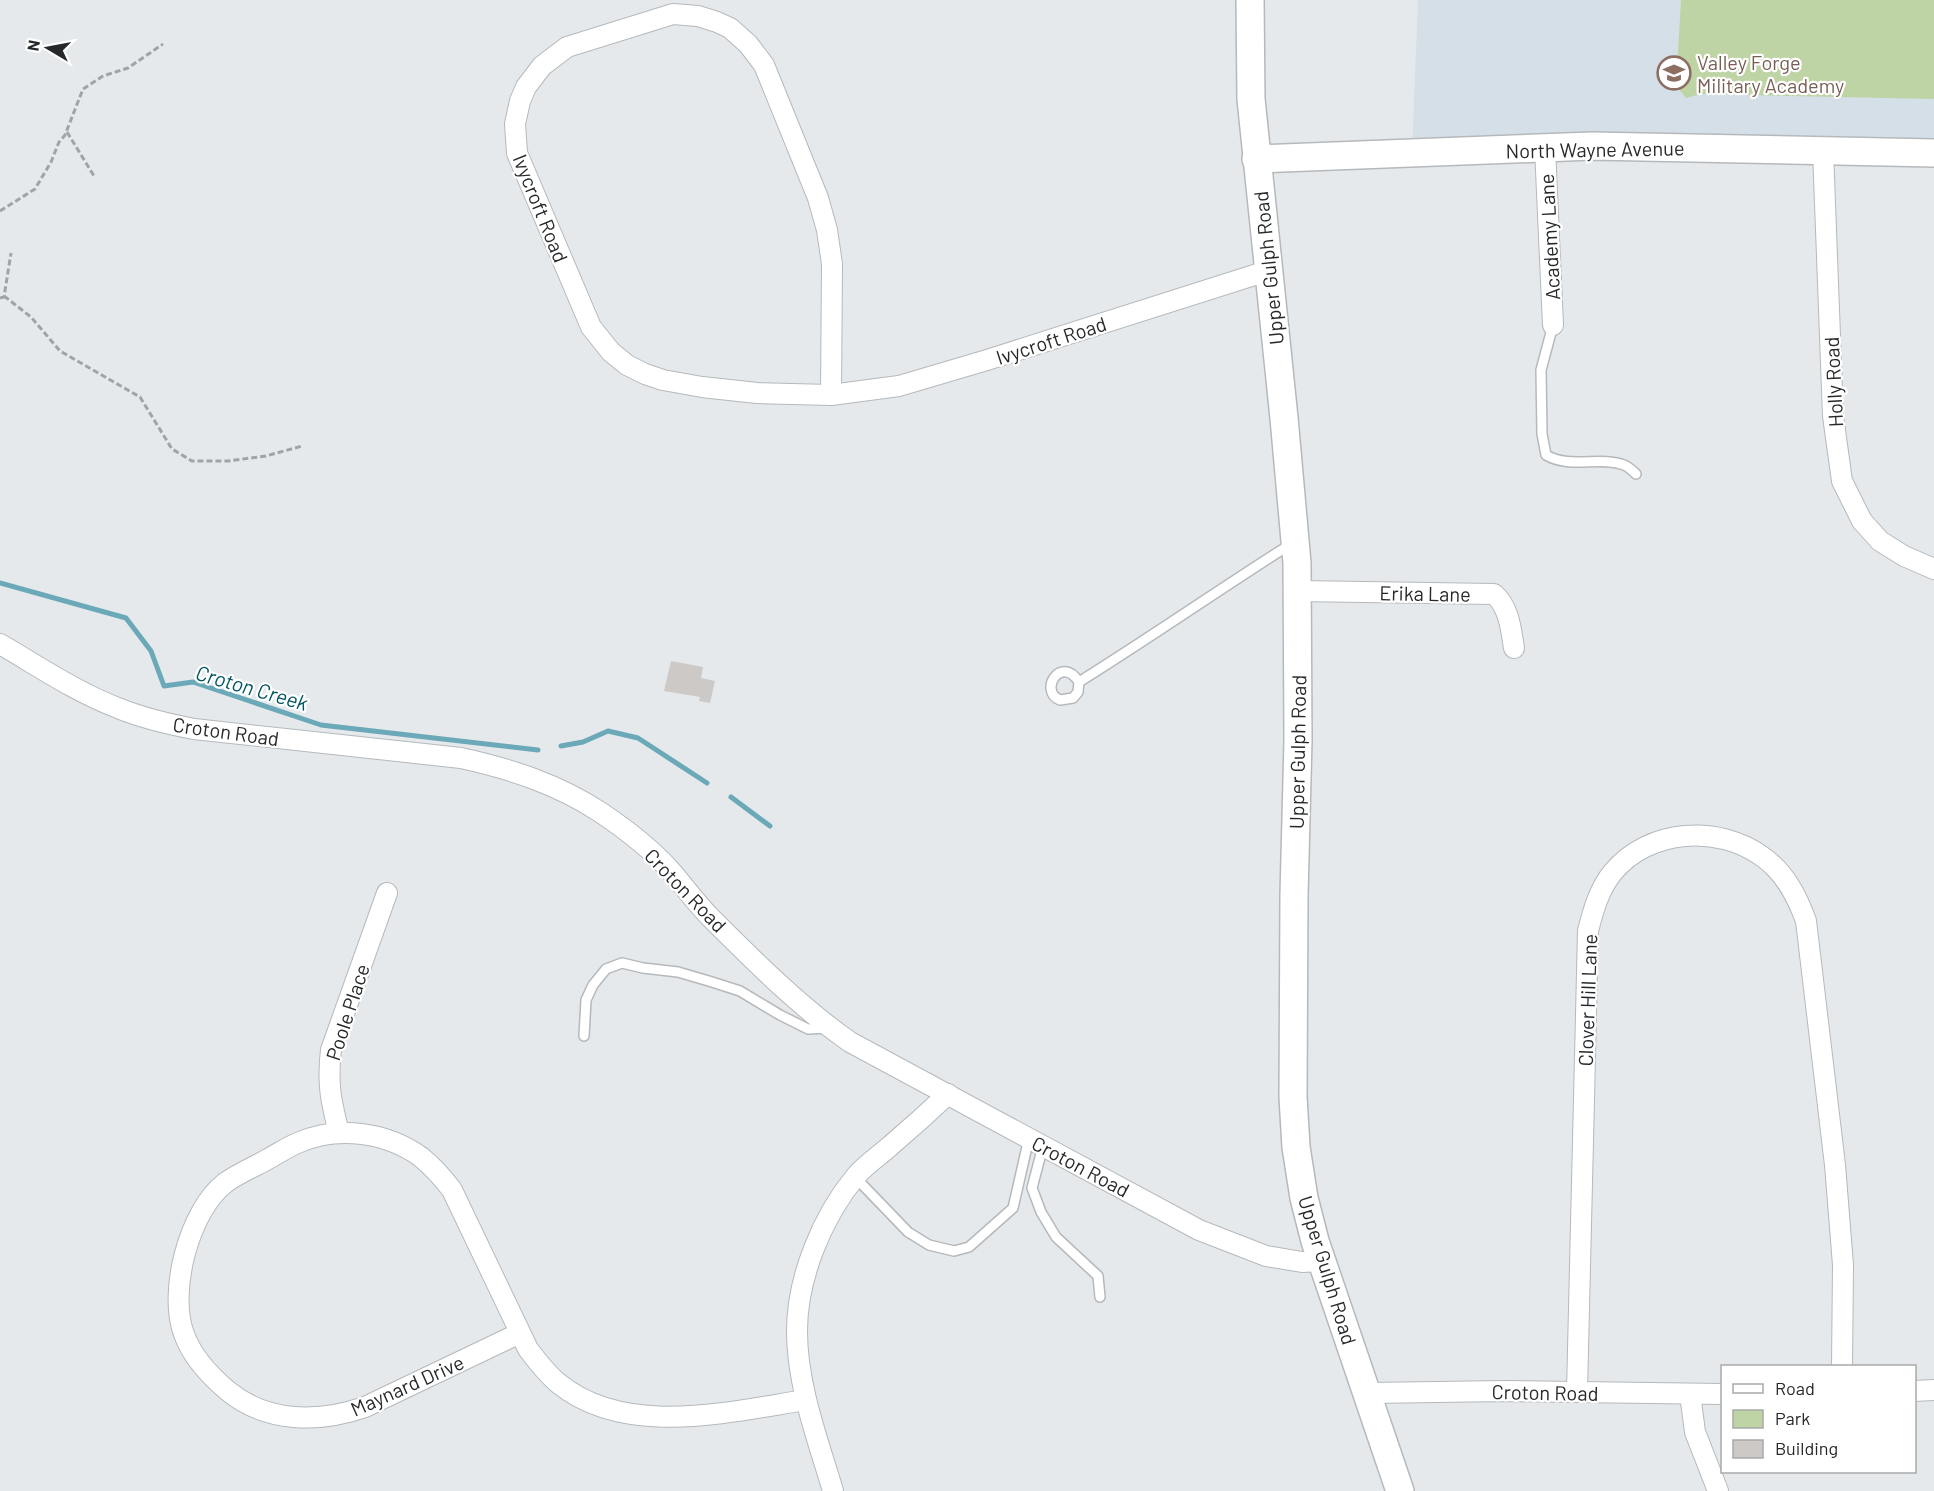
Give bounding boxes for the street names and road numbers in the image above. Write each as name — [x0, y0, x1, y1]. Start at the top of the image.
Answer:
street label: North Wayne Avenue — [1505, 135, 1685, 163]
street label: Ivycroft Road — [508, 150, 574, 266]
street label: Academy Lane — [1534, 173, 1564, 301]
street label: Upper Gulph Road — [1248, 190, 1288, 346]
street label: Ivycroft Road — [993, 311, 1109, 369]
street label: Holly Road — [1819, 336, 1847, 428]
street label: Erika Lane — [1379, 580, 1471, 606]
street label: Upper Gulph Road — [1284, 675, 1310, 829]
street label: Croton Road — [171, 712, 281, 750]
street label: Croton Road — [640, 843, 732, 937]
street label: Clover Hill Lane — [1573, 933, 1601, 1067]
street label: Poole Place — [320, 961, 374, 1063]
street label: Croton Road — [1028, 1130, 1134, 1202]
street label: Upper Gulph Road — [1294, 1193, 1362, 1347]
street label: Maynard Drive — [347, 1349, 467, 1421]
street label: Croton Road — [1491, 1379, 1599, 1405]

